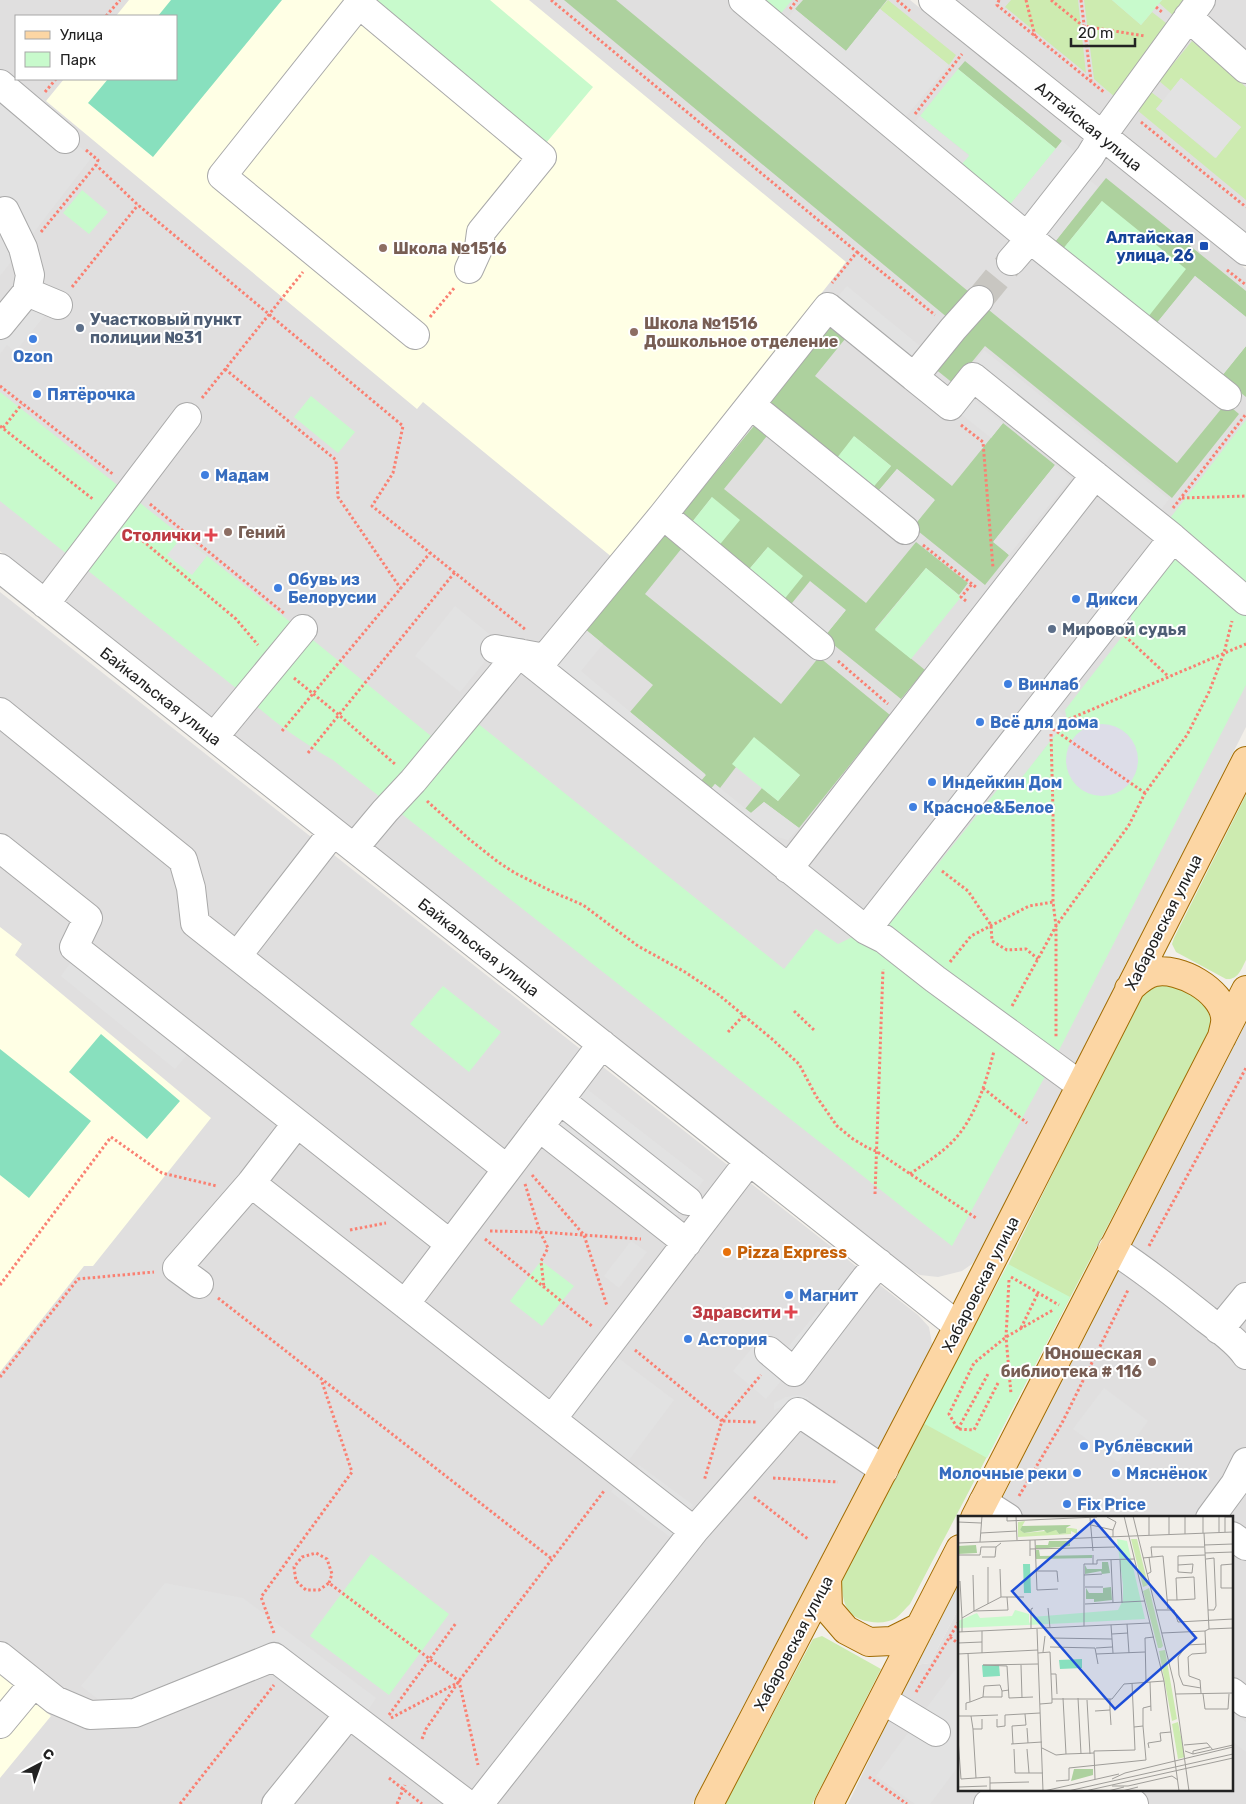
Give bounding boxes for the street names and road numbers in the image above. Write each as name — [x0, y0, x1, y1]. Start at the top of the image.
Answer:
street label: Алтайская улица — [1032, 78, 1146, 175]
street label: Байкальская улица — [96, 643, 225, 750]
street label: Хабаровская улица — [1121, 851, 1206, 993]
street label: Байкальская улица — [414, 894, 543, 1001]
street label: Хабаровская улица — [938, 1213, 1023, 1355]
street label: Хабаровская улица — [750, 1573, 837, 1714]

